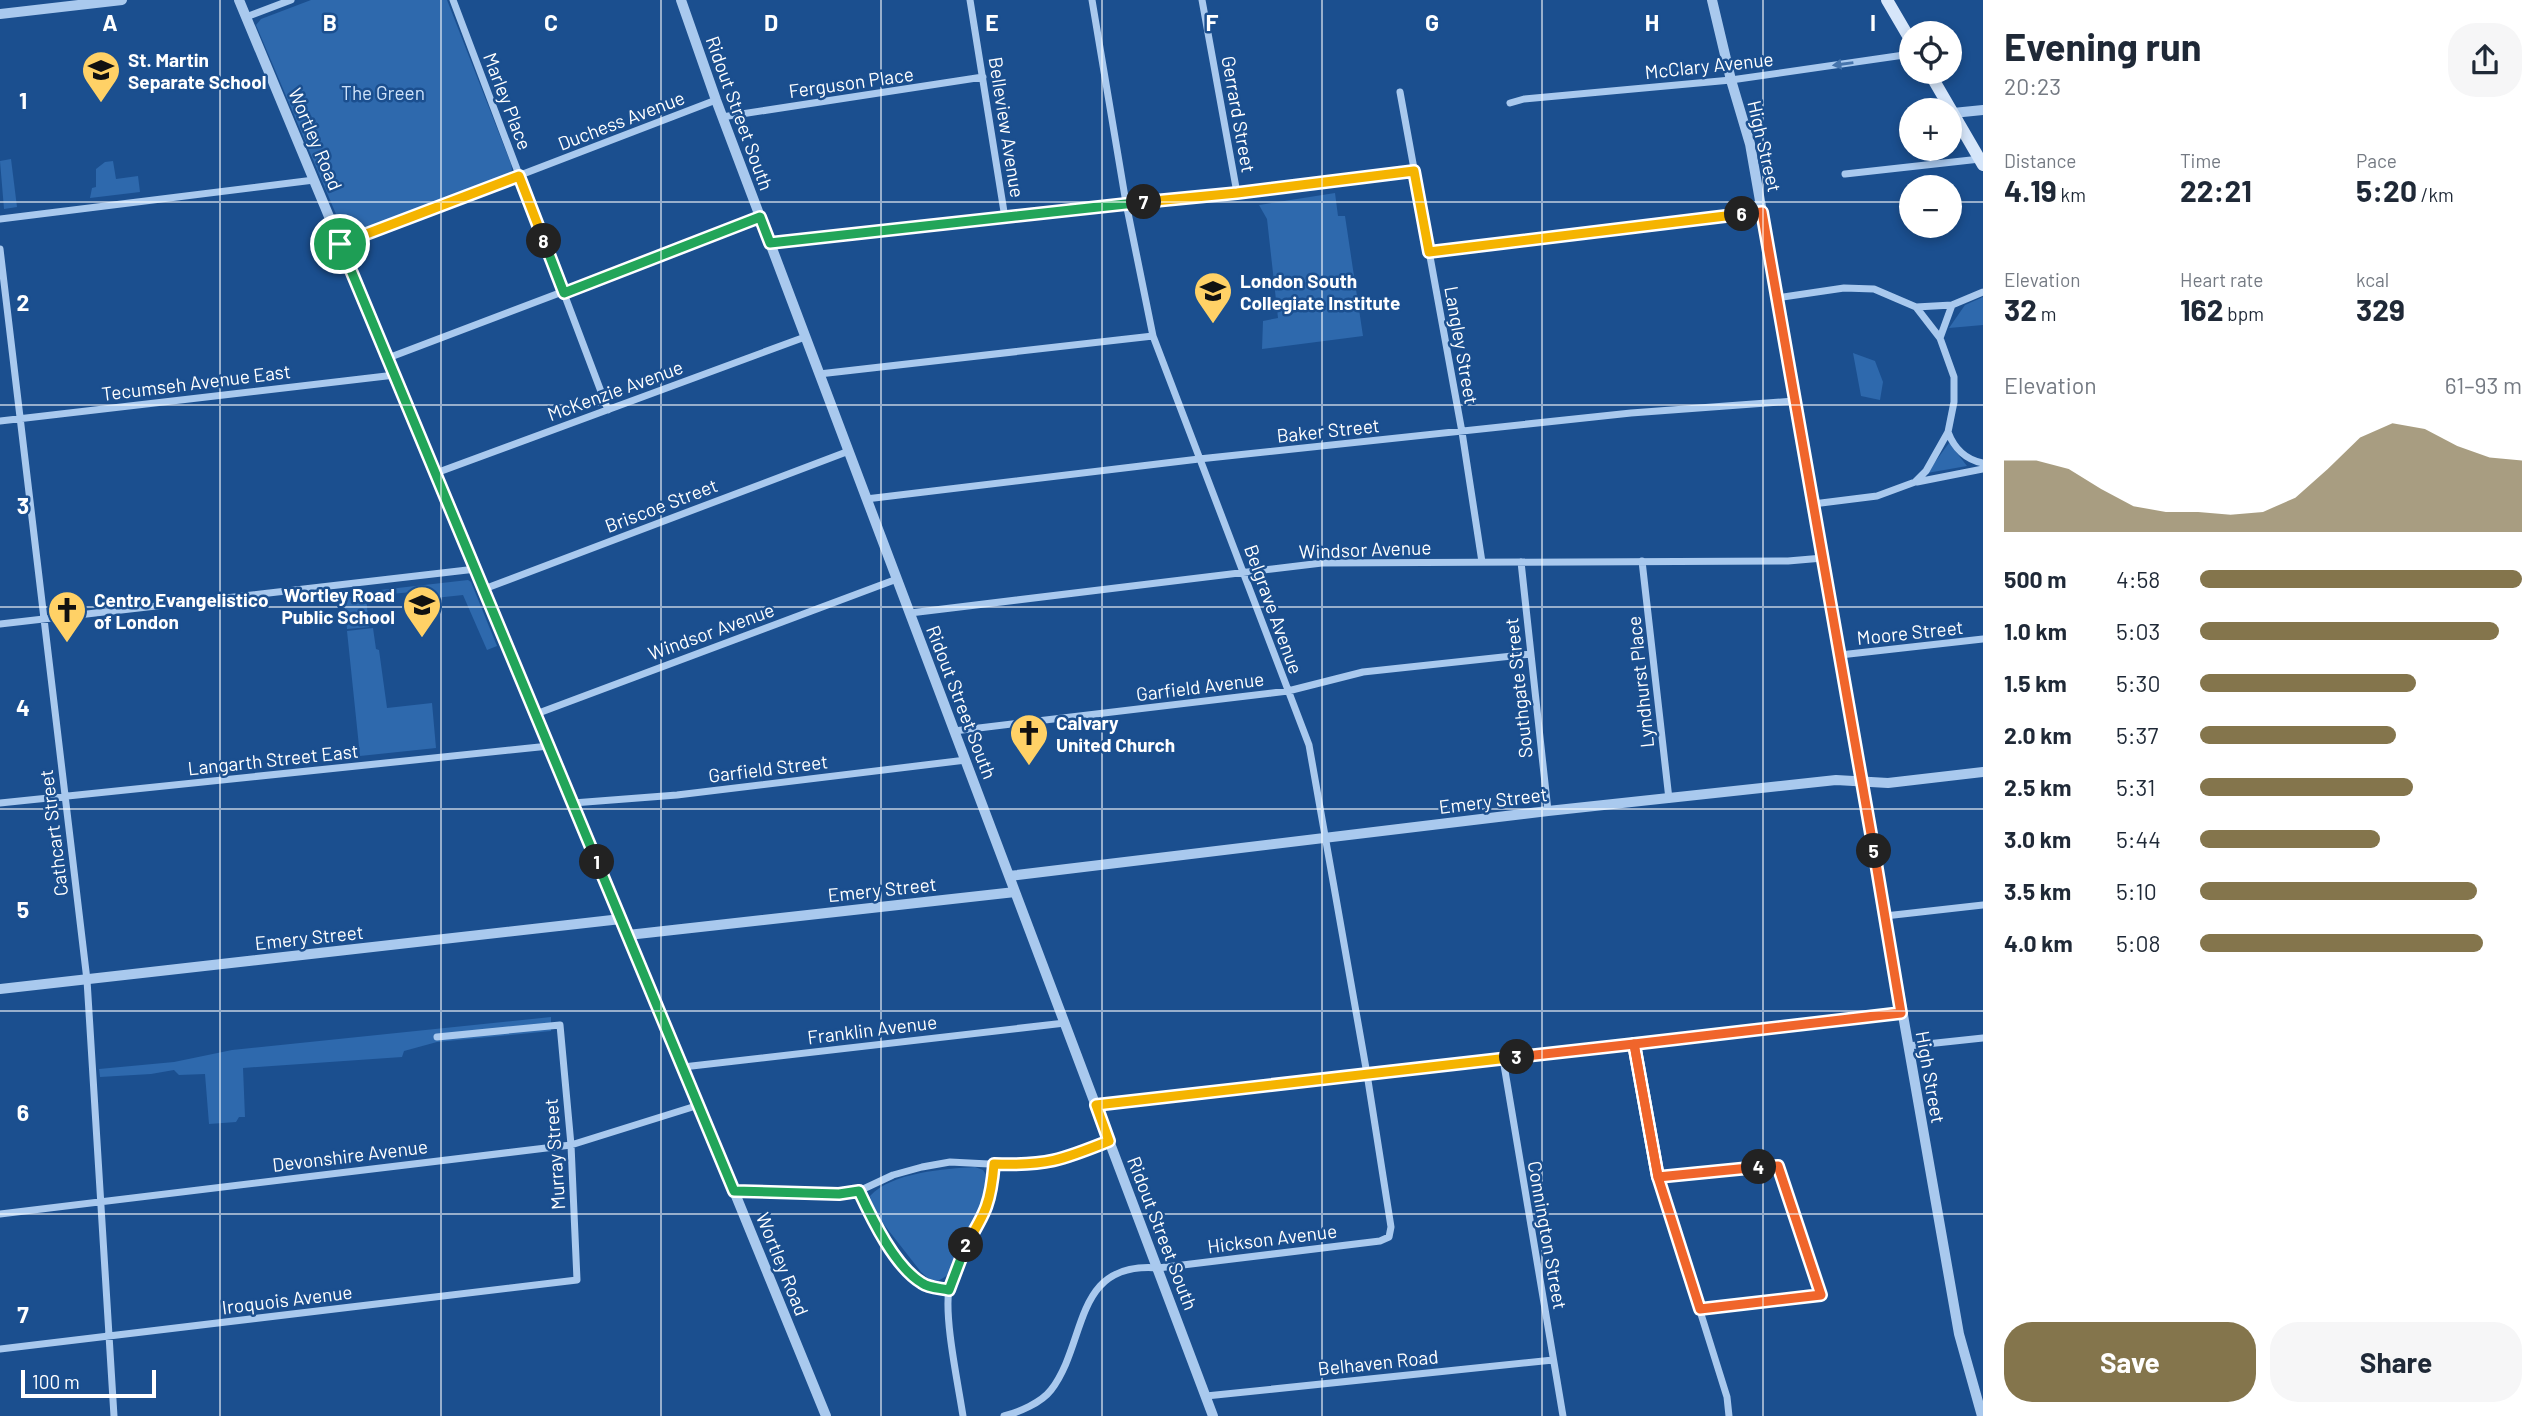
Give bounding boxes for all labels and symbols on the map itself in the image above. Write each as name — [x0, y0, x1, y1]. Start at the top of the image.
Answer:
text: A — [102, 8, 118, 36]
text: B — [323, 8, 337, 36]
text: C — [544, 8, 558, 36]
text: D — [764, 8, 778, 36]
text: E — [985, 8, 999, 36]
text: F — [1206, 8, 1219, 36]
text: G — [1425, 8, 1439, 36]
text: H — [1645, 8, 1659, 36]
text: I — [1870, 8, 1876, 36]
street label: Ridout Street South — [701, 33, 779, 193]
street label: McClary Avenue — [1643, 47, 1775, 83]
place label: St. Martin Separate School — [128, 48, 266, 93]
school or university icon: St. Martin Separate School — [80, 49, 122, 104]
street label: Marley Place — [479, 49, 537, 153]
street label: Gerrard Street — [1217, 54, 1261, 174]
street label: Belleview Avenue — [985, 55, 1029, 199]
one-way arrow — [1832, 58, 1854, 69]
street label: Ferguson Place — [787, 62, 915, 102]
park label: The Green — [341, 81, 425, 104]
street label: Wortley Road — [284, 84, 348, 194]
street label: Duchess Avenue — [554, 85, 688, 155]
text: 1 — [19, 86, 27, 114]
street label: High Street — [1743, 98, 1787, 194]
pin: 7 — [1126, 184, 1162, 220]
pin: 6 — [1724, 196, 1760, 232]
pin — [310, 214, 370, 274]
pin: 8 — [526, 224, 562, 258]
place label: London South Collegiate Institute — [1240, 269, 1400, 314]
school or university icon: London South Collegiate Institute — [1192, 270, 1234, 325]
street label: Langley Street — [1440, 284, 1484, 406]
text: 2 — [17, 288, 29, 316]
street label: McKenzie Avenue — [544, 355, 686, 425]
street label: Tecumseh Avenue East — [100, 359, 292, 405]
street label: Baker Street — [1275, 413, 1381, 447]
street label: Briscoe Street — [601, 473, 721, 537]
text: 3 — [17, 491, 29, 519]
street label: Windsor Avenue — [1298, 535, 1432, 563]
street label: Belgrave Avenue — [1240, 541, 1308, 677]
place label: Wortley Road Public School — [281, 583, 395, 628]
school or university icon: Wortley Road Public School — [401, 584, 443, 639]
place label: Centro Evangelistico of London — [94, 588, 269, 633]
church icon: Centro Evangelistico of London — [46, 589, 88, 644]
street label: Windsor Avenue — [645, 598, 777, 664]
street label: Lyndhurst Place — [1622, 615, 1658, 749]
street label: Moore Street — [1856, 615, 1964, 649]
street label: Southgate Street — [1499, 617, 1537, 759]
street label: Ridout Street South — [922, 622, 1002, 782]
street label: Garfield Avenue — [1135, 667, 1265, 705]
text: 4 — [16, 693, 30, 721]
place label: Calvary United Church — [1056, 711, 1175, 756]
church icon: Calvary United Church — [1008, 712, 1050, 767]
street label: Langarth Street East — [186, 739, 360, 779]
street label: Garfield Street — [707, 749, 829, 787]
street label: Cathcart Street — [34, 768, 72, 898]
street label: Emery Street — [1437, 782, 1549, 818]
pin: 5 — [1856, 834, 1892, 868]
pin: 1 — [580, 844, 614, 880]
street label: Emery Street — [827, 872, 937, 906]
text: 5 — [17, 895, 29, 923]
street label: Emery Street — [254, 920, 364, 954]
street label: Franklin Avenue — [806, 1010, 938, 1048]
street label: High Street — [1912, 1029, 1950, 1125]
pin: 3 — [1500, 1040, 1534, 1074]
text: 6 — [17, 1098, 29, 1126]
street label: Murray Street — [539, 1098, 569, 1210]
street label: Devonshire Avenue — [271, 1134, 429, 1176]
pin: 4 — [1742, 1150, 1776, 1184]
street label: Ridout Street South — [1123, 1153, 1203, 1313]
street label: Connington Street — [1524, 1159, 1572, 1311]
street label: Wortley Road — [752, 1209, 814, 1319]
street label: Hickson Avenue — [1206, 1219, 1338, 1257]
pin: 2 — [948, 1228, 984, 1262]
street label: Iroquois Avenue — [220, 1280, 354, 1318]
text: 7 — [17, 1300, 29, 1328]
street label: Belhaven Road — [1317, 1344, 1439, 1380]
scale bar — [21, 1367, 156, 1399]

